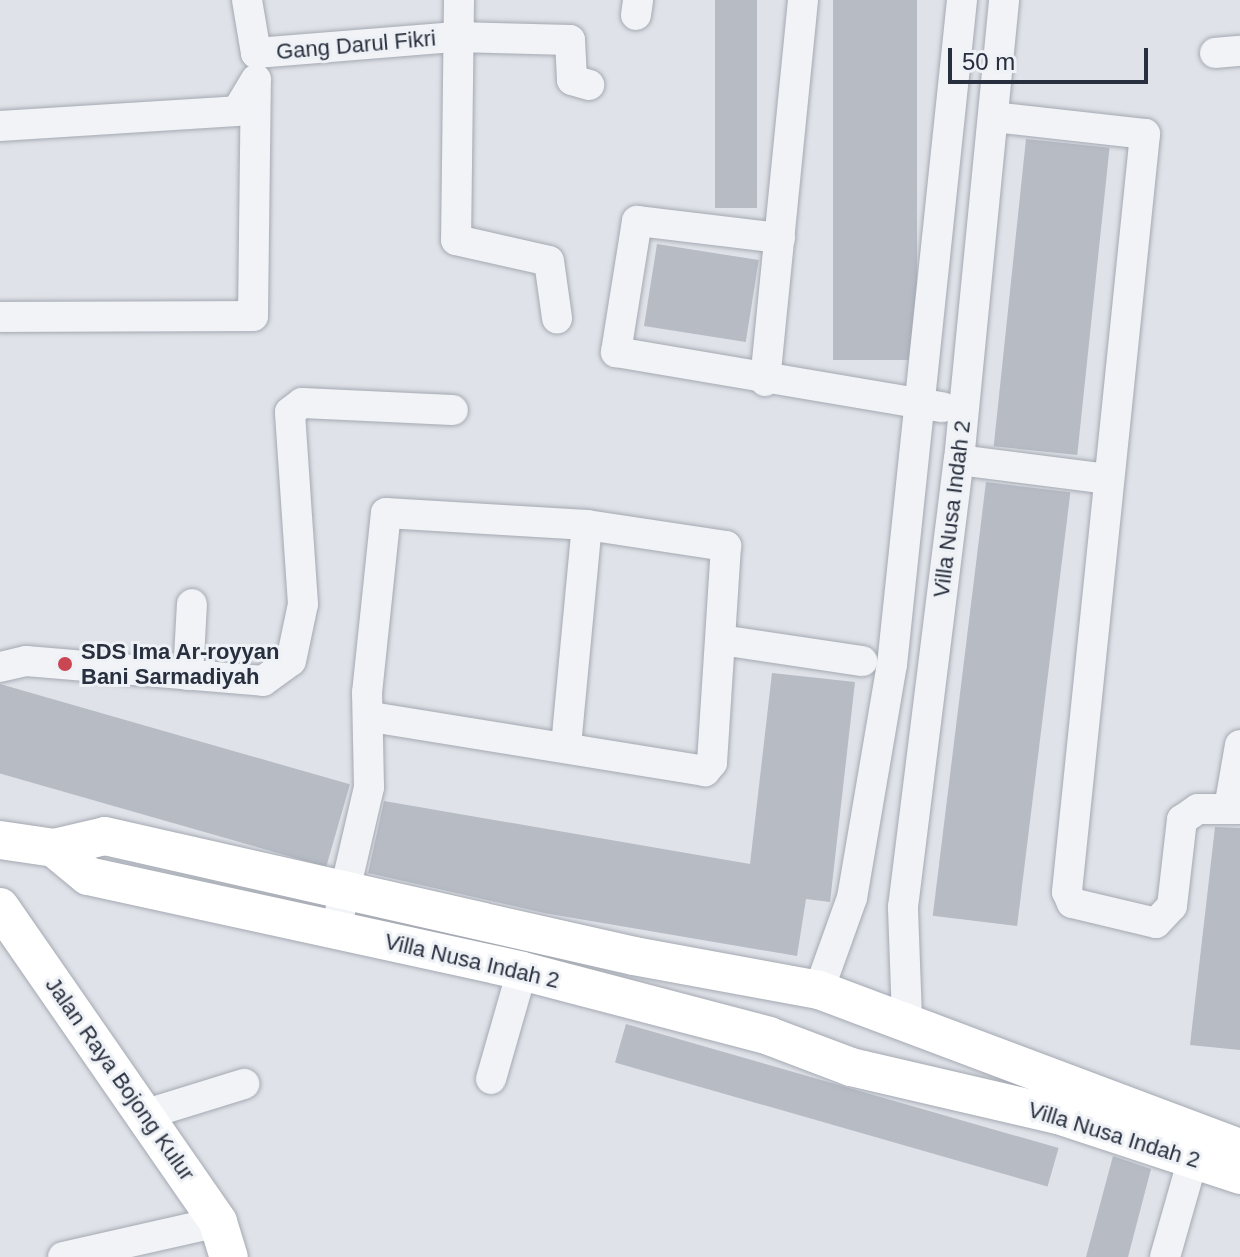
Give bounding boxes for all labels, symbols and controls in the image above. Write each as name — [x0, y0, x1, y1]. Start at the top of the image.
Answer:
street label: Gang Darul Fikri — [275, 25, 437, 65]
scale bar — [952, 32, 1152, 82]
text: 50 m — [962, 48, 1015, 75]
street label: Villa Nusa Indah 2 — [928, 419, 976, 599]
place label: SDS Ima Ar-royyan Bani Sarmadiyah — [81, 638, 280, 690]
marker: SDS Ima Ar-royyan Bani Sarmadiyah — [56, 655, 74, 673]
street label: Villa Nusa Indah 2 — [382, 928, 562, 994]
street label: Jalan Raya Bojong Kulur — [40, 972, 200, 1186]
street label: Villa Nusa Indah 2 — [1025, 1096, 1203, 1174]

